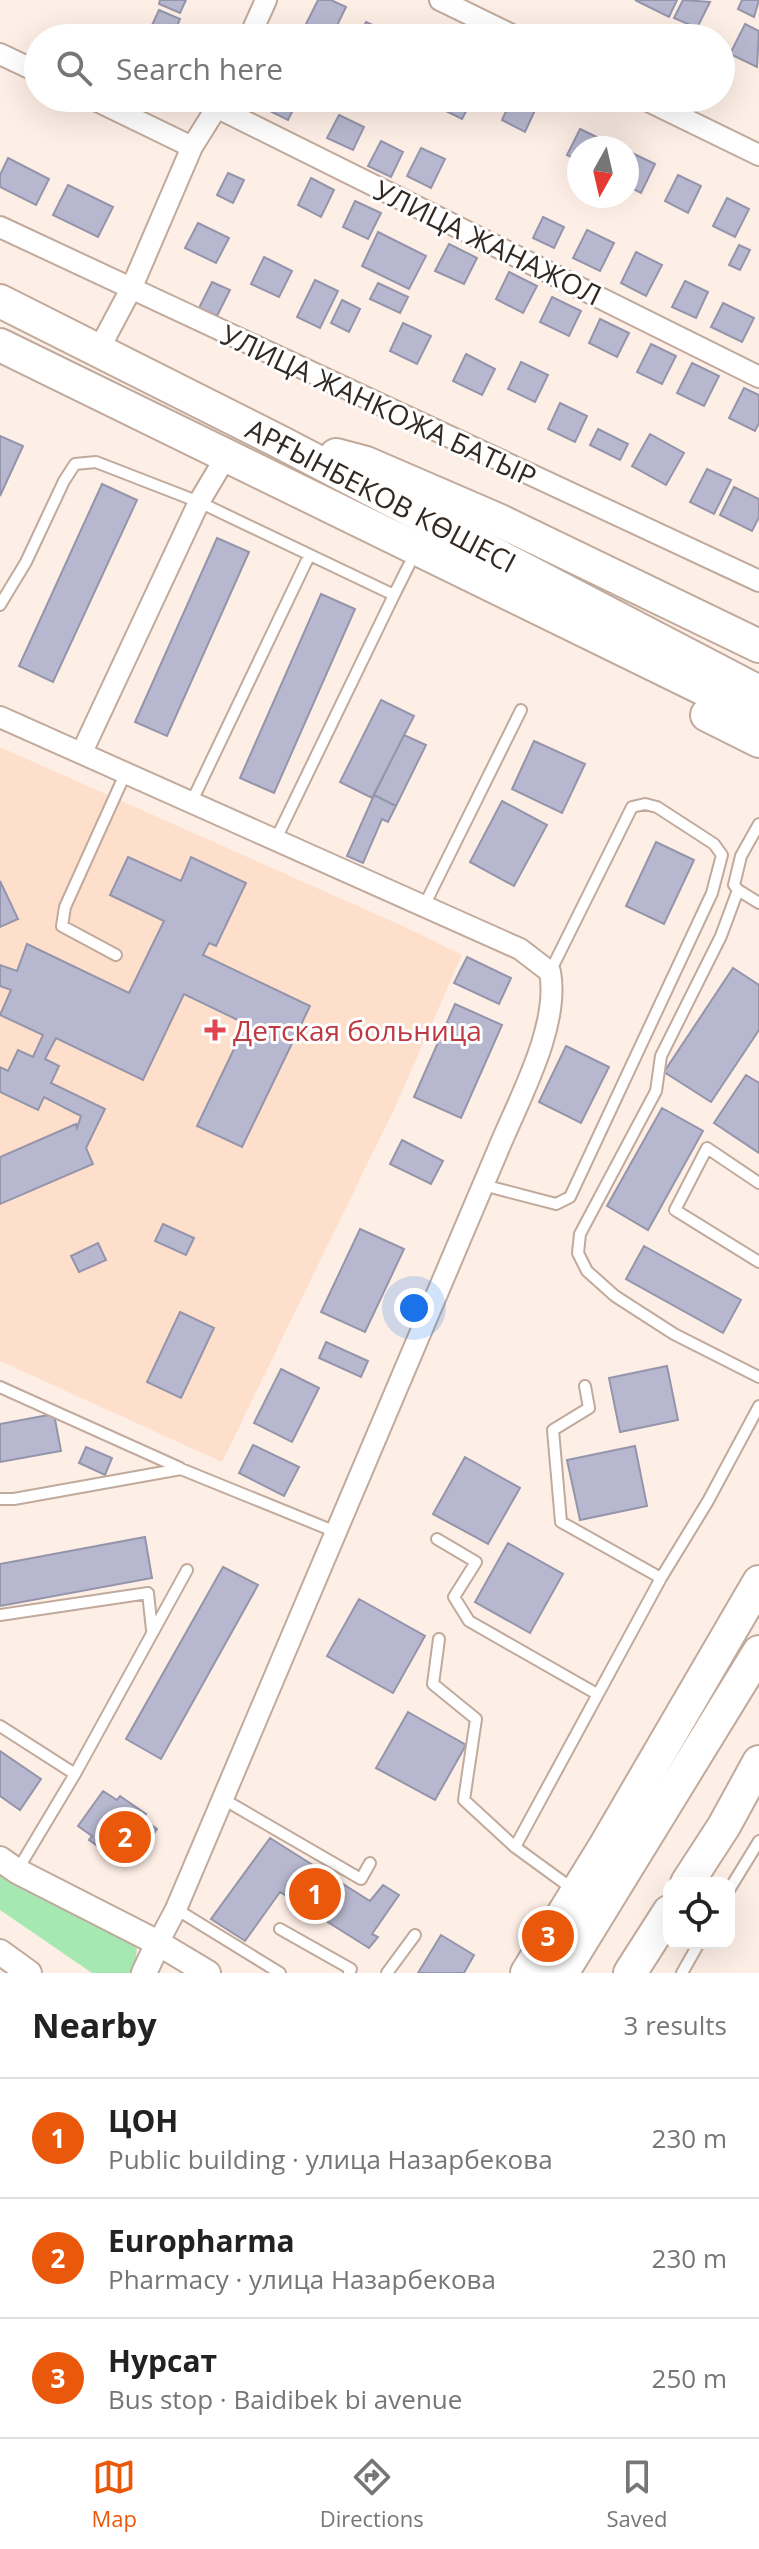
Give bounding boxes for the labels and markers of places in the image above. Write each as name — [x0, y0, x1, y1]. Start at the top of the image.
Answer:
place label: Детская больница — [233, 1011, 482, 1049]
marker: Детская больница — [204, 1019, 226, 1041]
pin: 2 — [99, 1807, 151, 1867]
pin: 1 — [289, 1864, 341, 1924]
pin: 3 — [522, 1906, 574, 1966]

